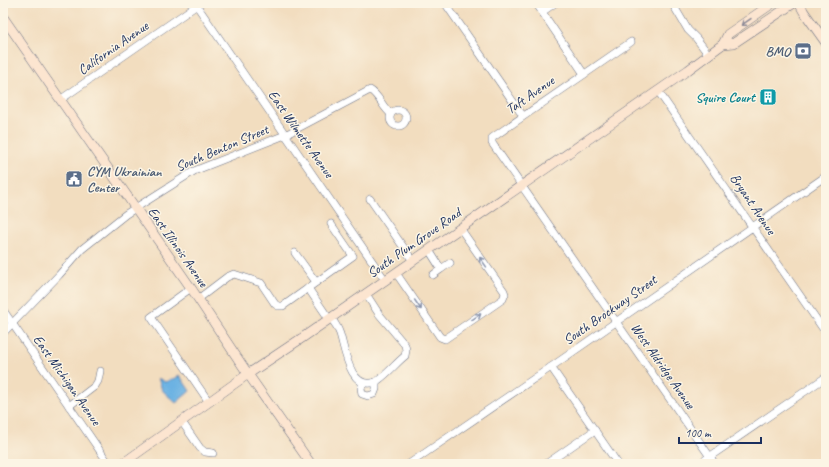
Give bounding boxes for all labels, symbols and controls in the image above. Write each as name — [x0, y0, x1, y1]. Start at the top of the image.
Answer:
street label: California Avenue — [75, 17, 153, 78]
one-way arrow — [741, 18, 752, 26]
bank icon: BMO — [793, 41, 813, 61]
place label: BMO — [765, 43, 792, 60]
street label: Taft Avenue — [503, 71, 559, 118]
street label: East Wilmette Avenue — [264, 87, 338, 182]
building icon: Squire Court — [758, 87, 778, 107]
place label: Squire Court — [696, 89, 756, 106]
street label: South Benton Street — [173, 120, 272, 175]
place label: CYM Ukrainian Center — [87, 163, 162, 196]
public building icon: CYM Ukrainian Center — [64, 169, 84, 189]
street label: Bryant Avenue — [726, 170, 780, 239]
street label: South Plum Grove Road — [364, 203, 466, 282]
street label: East Illinois Avenue — [144, 204, 213, 291]
one-way arrow — [479, 256, 487, 267]
street label: South Brockway Street — [560, 271, 661, 348]
one-way arrow — [414, 299, 422, 310]
one-way arrow — [471, 313, 482, 321]
street label: West Aldridge Avenue — [627, 320, 700, 413]
street label: East Michigan Avenue — [30, 332, 105, 430]
scale bar — [679, 419, 761, 445]
text: 100 m — [685, 425, 712, 441]

